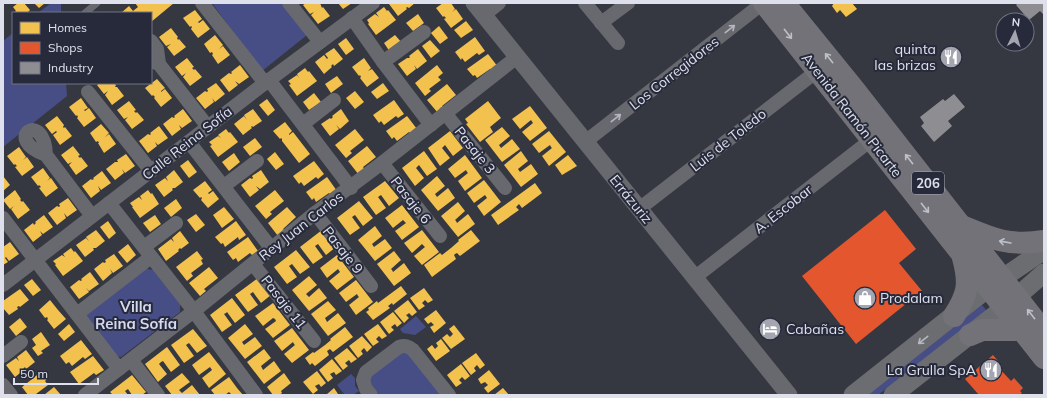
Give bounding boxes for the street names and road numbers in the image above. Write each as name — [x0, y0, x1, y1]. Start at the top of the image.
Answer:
street label: Los Corregidores — [626, 32, 722, 114]
street label: Avenida Ramón Picarte — [798, 49, 906, 181]
street label: Calle Reina Sofía — [138, 102, 236, 184]
street label: Luis de Toledo — [686, 105, 770, 175]
street label: Pasaje 3 — [451, 123, 499, 177]
street label: Errázuriz — [606, 171, 656, 227]
road number: 206 — [912, 172, 944, 194]
street label: Pasaje 6 — [387, 173, 435, 227]
street label: A. Escobar — [750, 180, 817, 237]
street label: Rey Juan Carlos — [255, 187, 347, 265]
street label: Pasaje 9 — [319, 223, 367, 277]
street label: Pasaje 11 — [257, 271, 311, 333]

